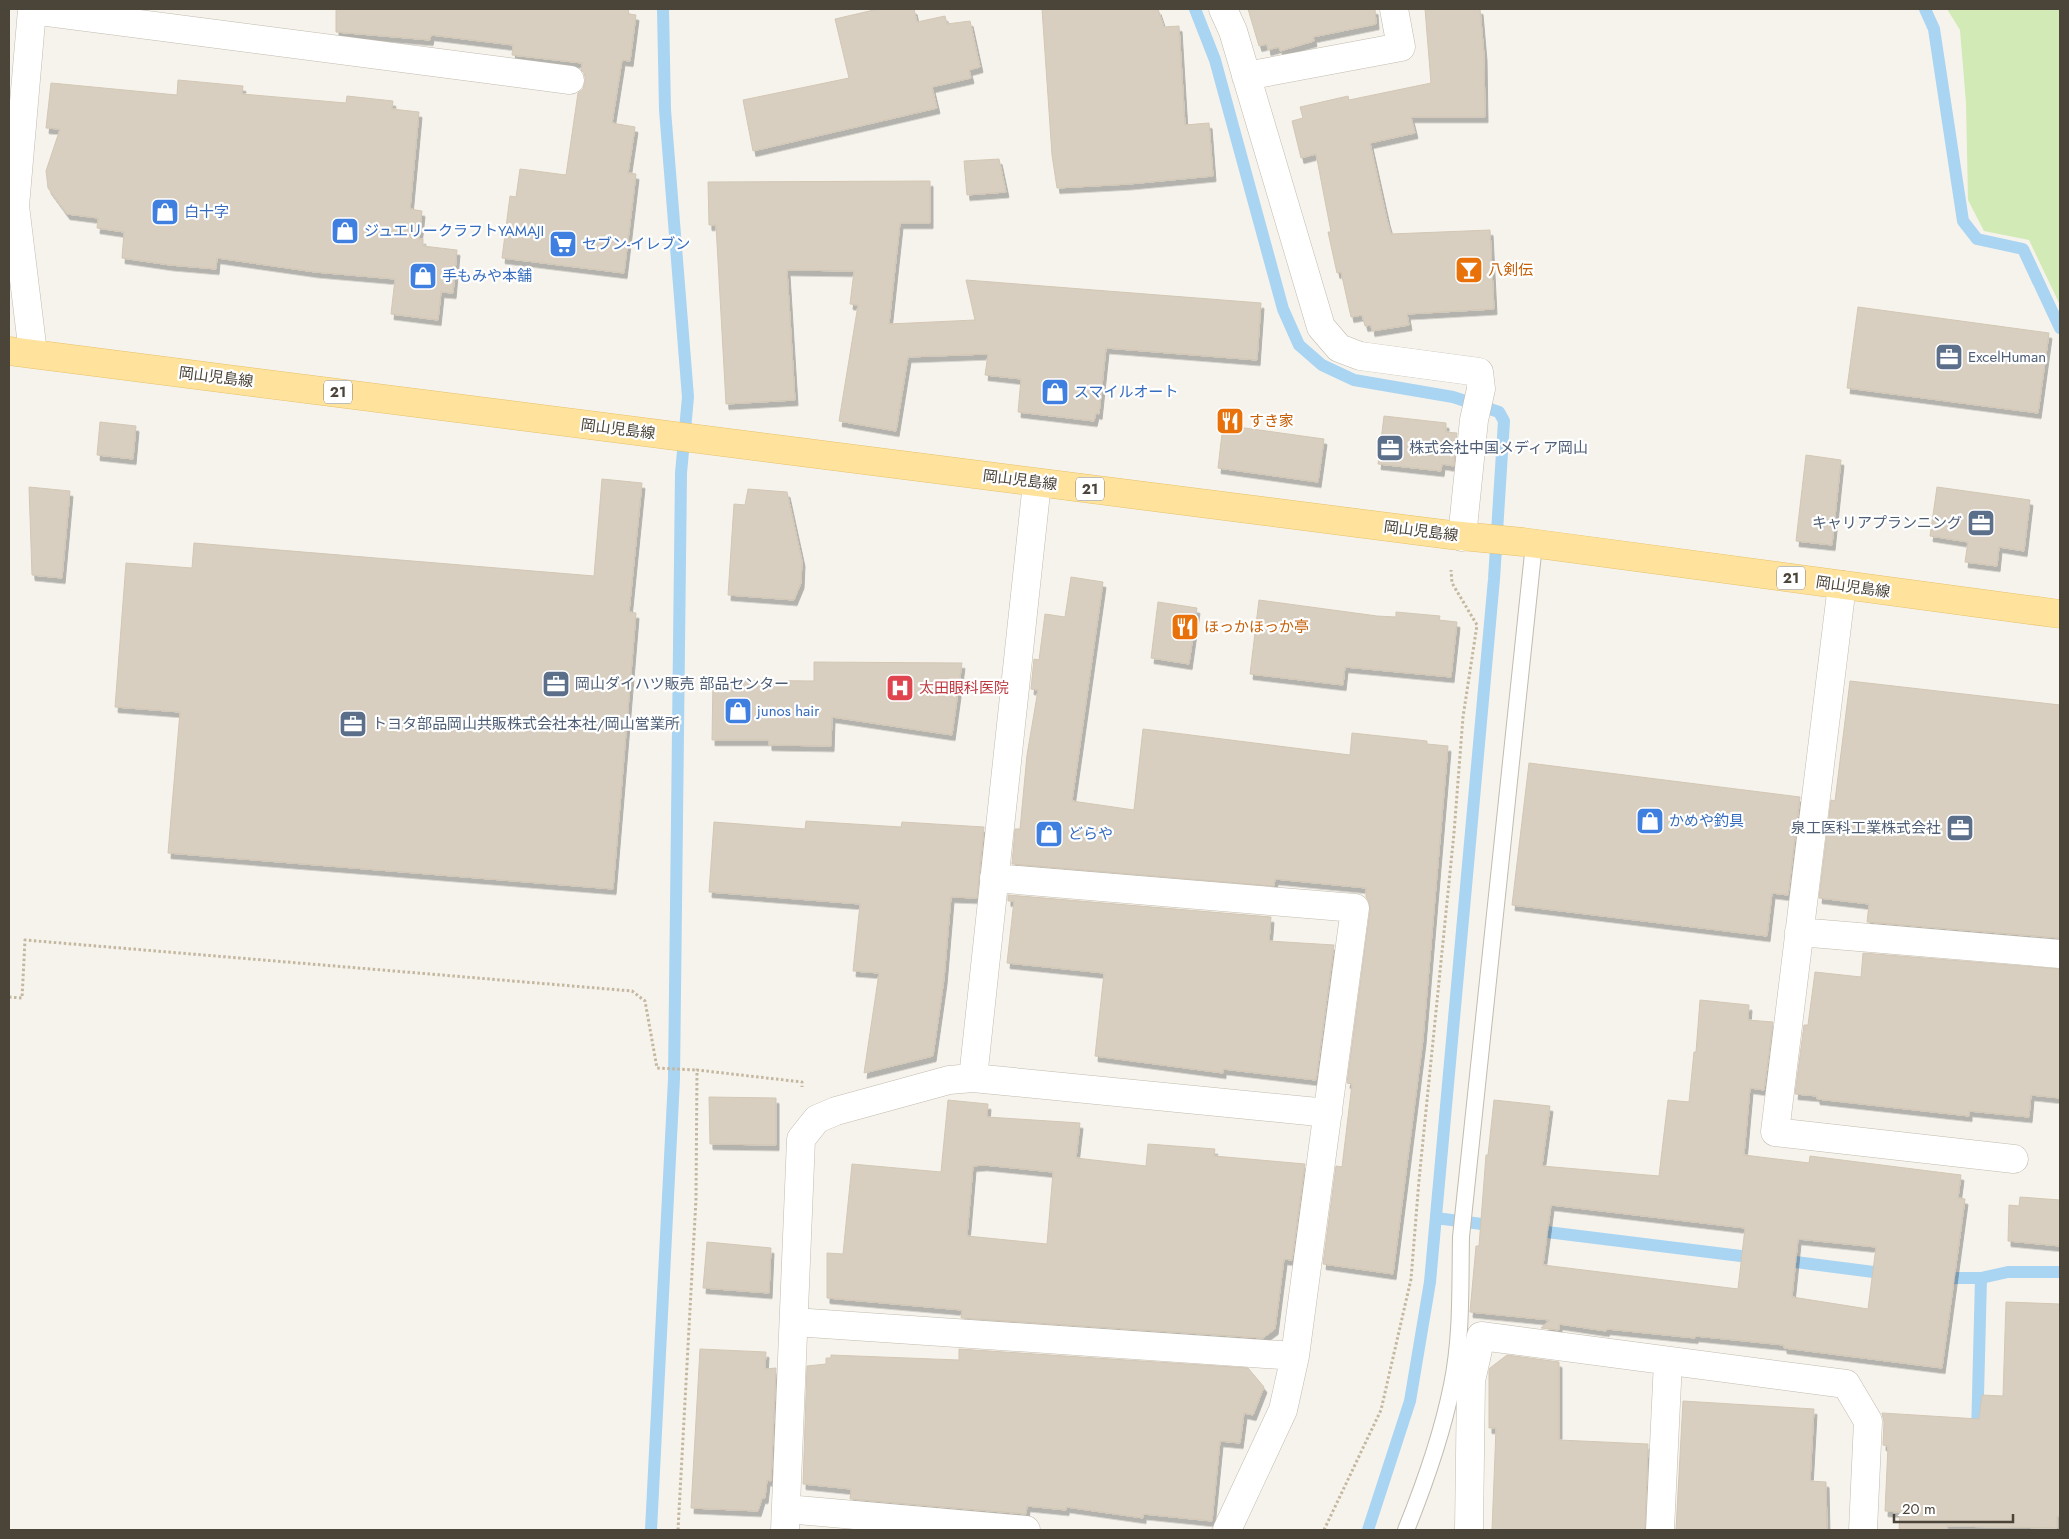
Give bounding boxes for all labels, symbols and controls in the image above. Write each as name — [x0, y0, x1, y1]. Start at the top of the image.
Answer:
shop icon: 白十字 — [150, 197, 180, 227]
place label: 白十字 — [184, 201, 229, 223]
shop icon: ジュエリークラフトYAMAJI — [330, 216, 360, 246]
place label: ジュエリークラフトYAMAJI — [364, 220, 544, 242]
supermarket icon: セブン-イレブン — [548, 229, 578, 259]
place label: セブン-イレブン — [582, 233, 690, 255]
bar icon: 八剣伝 — [1454, 255, 1484, 285]
place label: 八剣伝 — [1488, 259, 1533, 281]
shop icon: 手もみや本舗 — [408, 261, 438, 291]
place label: 手もみや本舗 — [442, 265, 532, 287]
office icon: ExcelHuman — [1934, 342, 1964, 372]
place label: ExcelHuman — [1968, 346, 2046, 368]
street label: 岡山児島線 — [177, 362, 255, 392]
shop icon: スマイルオート — [1040, 377, 1070, 407]
road number: 21 — [324, 381, 352, 404]
place label: スマイルオート — [1074, 381, 1179, 403]
restaurant icon: すき家 — [1215, 406, 1245, 436]
place label: すき家 — [1249, 410, 1294, 432]
street label: 岡山児島線 — [579, 414, 657, 444]
office icon: 株式会社中国メディア岡山 — [1375, 433, 1405, 463]
place label: 株式会社中国メディア岡山 — [1409, 437, 1588, 459]
street label: 岡山児島線 — [981, 465, 1059, 495]
road number: 21 — [1076, 478, 1104, 500]
office icon: キャリアプランニング — [1966, 508, 1996, 538]
place label: キャリアプランニング — [1812, 512, 1962, 534]
street label: 岡山児島線 — [1382, 516, 1460, 546]
road number: 21 — [1777, 566, 1805, 590]
street label: 岡山児島線 — [1814, 571, 1892, 603]
restaurant icon: ほっかほっか亭 — [1170, 612, 1200, 642]
place label: ほっかほっか亭 — [1204, 616, 1309, 638]
office icon: 岡山ダイハツ販売 部品センター — [541, 669, 571, 699]
place label: 岡山ダイハツ販売 部品センター — [575, 673, 789, 695]
hospital icon: 太田眼科医院 — [885, 673, 915, 703]
place label: 太田眼科医院 — [919, 677, 1009, 699]
shop icon: junos hair — [723, 696, 753, 726]
place label: junos hair — [756, 700, 820, 722]
office icon: トヨタ部品岡山共販株式会社本社/岡山営業所 — [338, 709, 368, 739]
place label: トヨタ部品岡山共販株式会社本社/岡山営業所 — [372, 713, 680, 735]
shop icon: かめや釣具 — [1635, 806, 1665, 836]
place label: かめや釣具 — [1669, 810, 1744, 832]
office icon: 泉工医科工業株式会社 — [1945, 813, 1975, 843]
place label: 泉工医科工業株式会社 — [1791, 817, 1941, 839]
shop icon: どらや — [1034, 819, 1064, 849]
place label: どらや — [1068, 823, 1113, 845]
scale bar — [1894, 1492, 2013, 1524]
text: 20 m — [1902, 1498, 1936, 1520]

